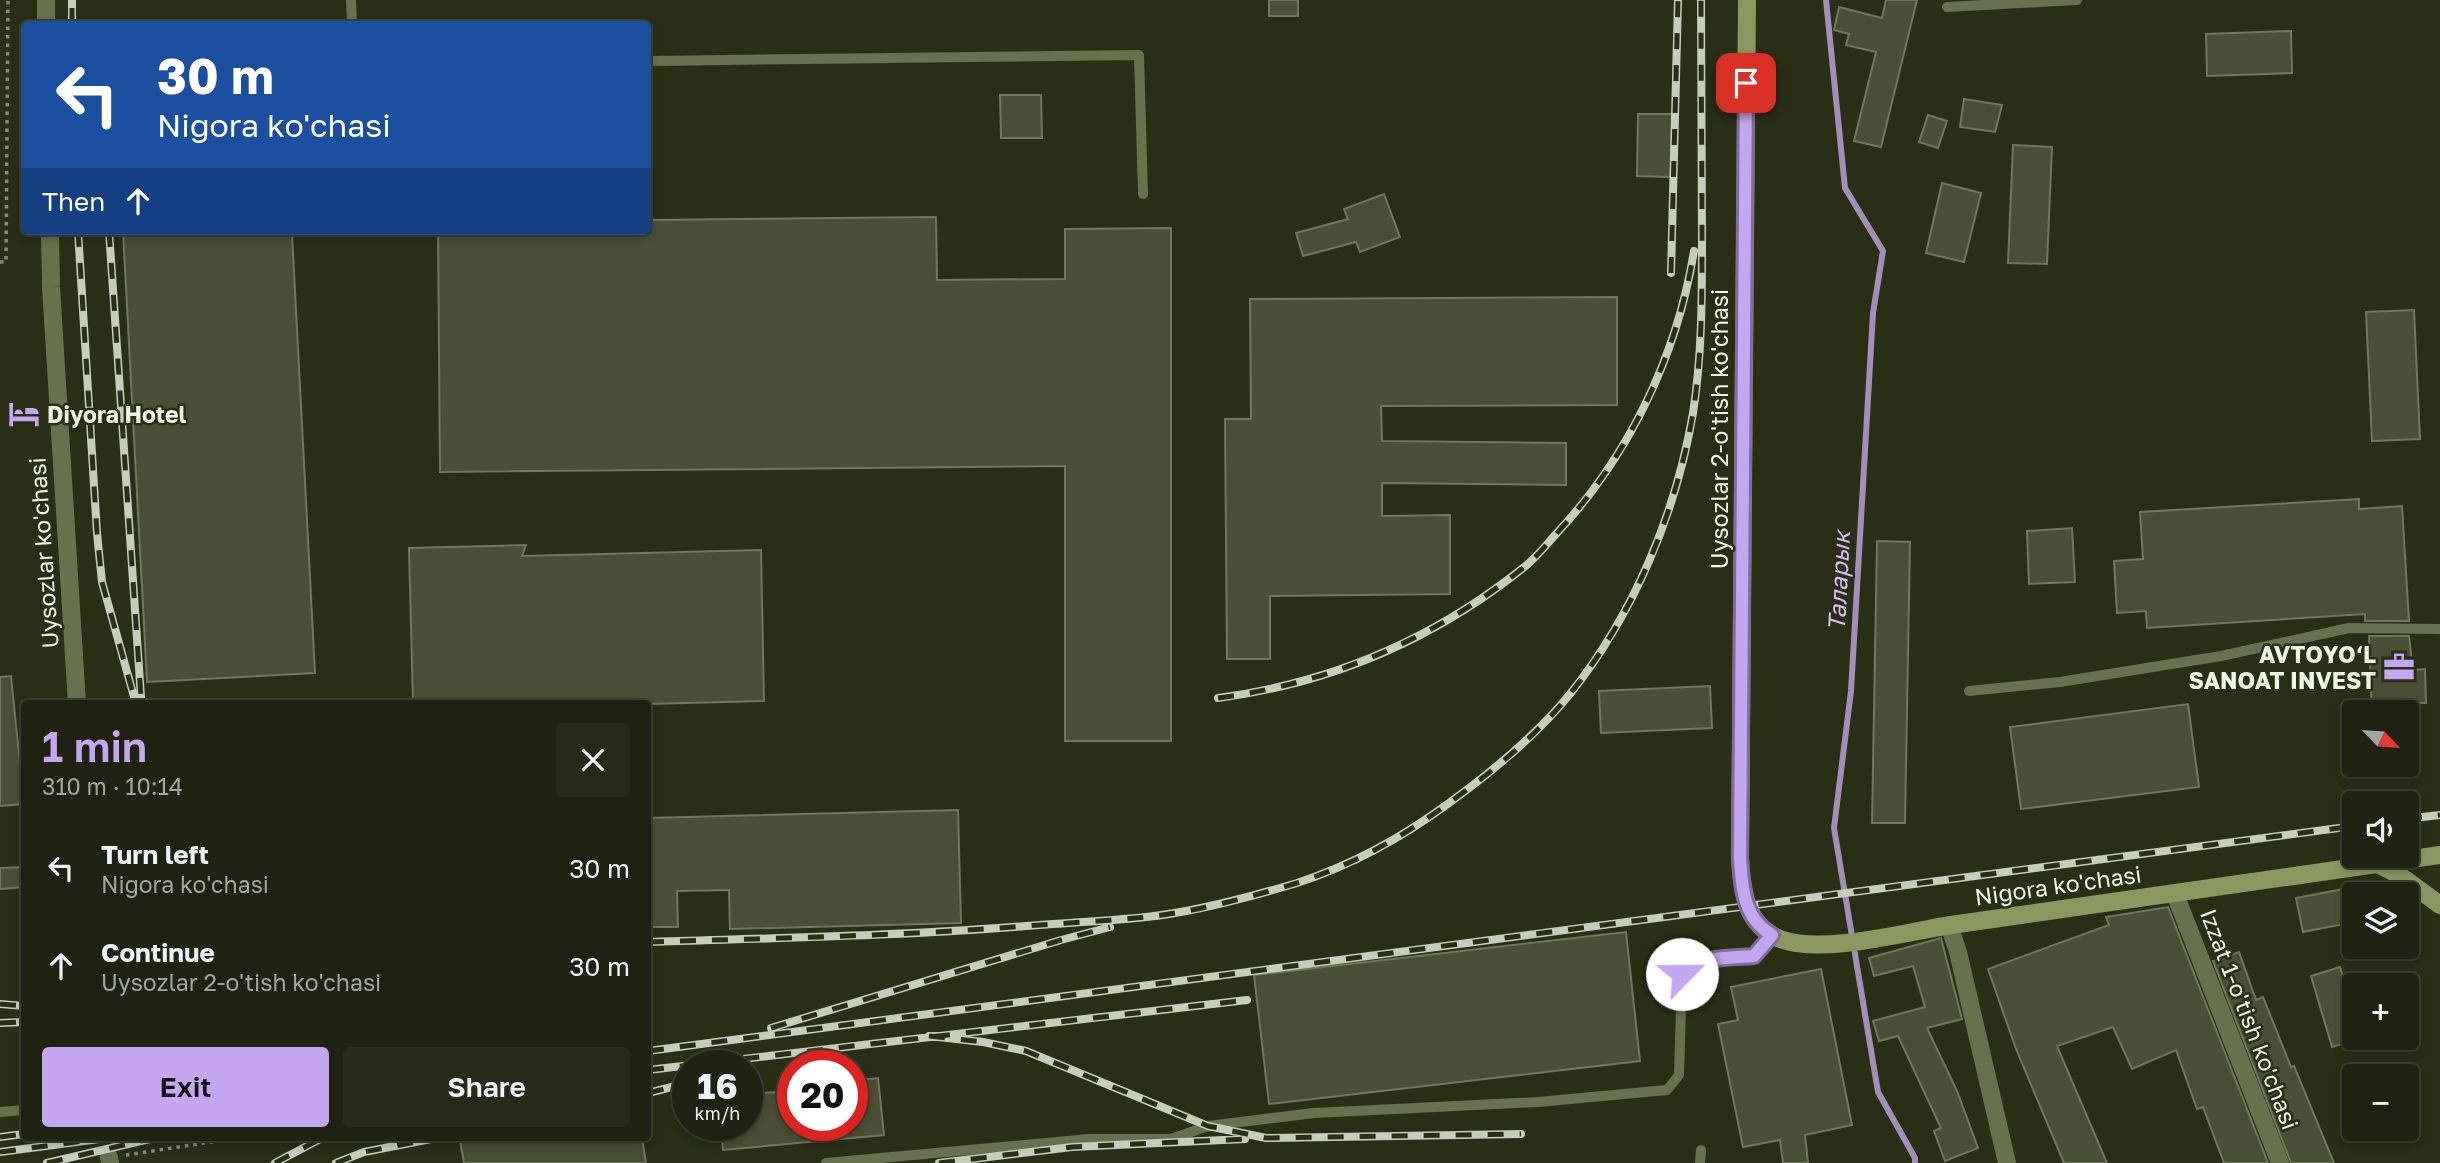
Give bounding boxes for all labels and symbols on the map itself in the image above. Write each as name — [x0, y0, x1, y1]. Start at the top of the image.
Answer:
pin — [1716, 53, 1776, 113]
street label: Uysozlar 2-o'tish ko'chasi — [1705, 289, 1733, 569]
hotel icon: Diyora Hotel — [7, 397, 41, 431]
place label: Diyora Hotel — [47, 400, 187, 428]
street label: Uysozlar ko'chasi — [22, 457, 64, 649]
water label: Таларык — [1821, 527, 1855, 632]
place label: AVTOYO‘L SANOAT INVEST — [2188, 640, 2376, 694]
office icon: AVTOYO‘L SANOAT INVEST — [2382, 650, 2416, 684]
north arrow — [2342, 700, 2418, 777]
street label: Nigora ko'chasi — [1973, 859, 2143, 911]
street label: Izzat 1-o'tish ko'chasi — [2195, 905, 2305, 1133]
position arrow — [1645, 937, 1719, 1011]
speed limit sign: 20 — [777, 1050, 868, 1141]

